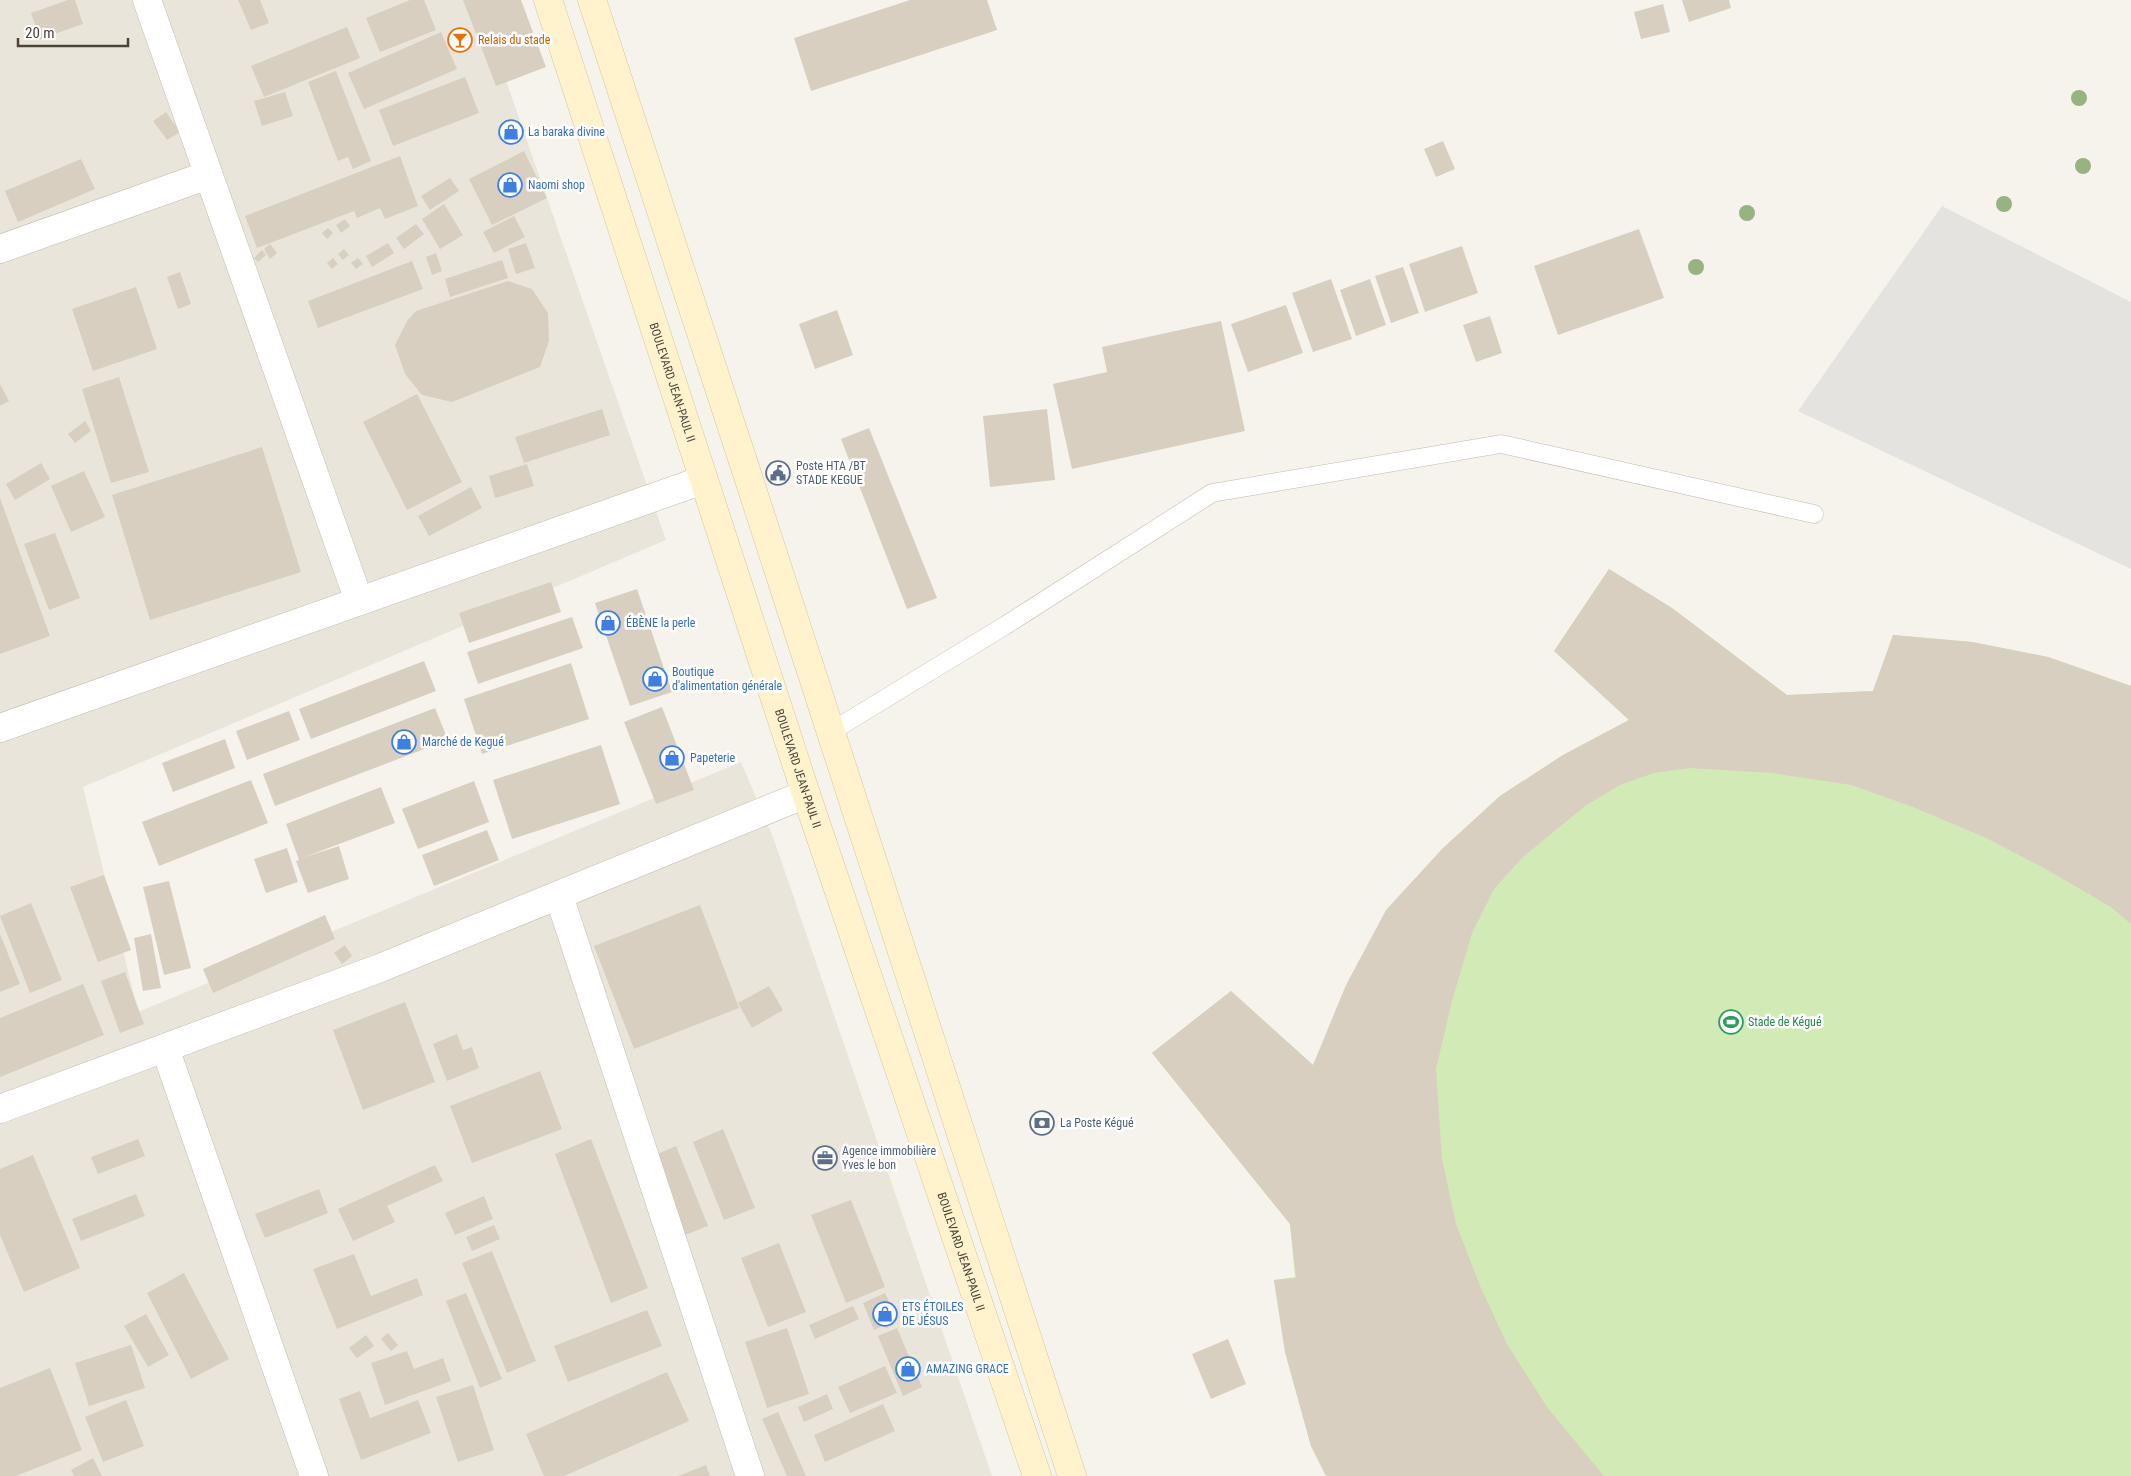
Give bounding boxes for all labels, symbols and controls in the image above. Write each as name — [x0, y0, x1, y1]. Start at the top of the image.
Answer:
scale bar — [18, 15, 128, 47]
text: 20 m — [25, 24, 55, 42]
bar icon: Relais du stade — [447, 27, 473, 53]
place label: Relais du stade — [478, 33, 551, 47]
shop icon: La baraka divine — [498, 119, 524, 145]
place label: La baraka divine — [528, 125, 605, 139]
shop icon: Naomi shop — [497, 172, 523, 198]
place label: Naomi shop — [528, 178, 585, 192]
street label: BOULEVARD JEAN-PAUL II — [646, 321, 698, 444]
place label: Poste HTA /BT STADE KEGUE — [796, 459, 866, 487]
public building icon: Poste HTA /BT STADE KEGUE — [765, 460, 791, 486]
shop icon: ÉBÈNE la perle — [595, 610, 621, 636]
place label: ÉBÈNE la perle — [626, 615, 696, 630]
place label: Boutique d'alimentation générale — [672, 665, 783, 693]
shop icon: Boutique d'alimentation générale — [642, 666, 668, 692]
street label: BOULEVARD JEAN-PAUL II — [772, 707, 824, 830]
shop icon: Marché de Kegué — [391, 729, 417, 755]
place label: Marché de Kegué — [422, 735, 504, 749]
shop icon: Papeterie — [659, 745, 685, 771]
place label: Papeterie — [690, 751, 735, 765]
sports icon: Stade de Kégué — [1718, 1009, 1744, 1035]
place label: Stade de Kégué — [1748, 1015, 1822, 1029]
bank icon: La Poste Kégué — [1029, 1110, 1055, 1136]
place label: La Poste Kégué — [1060, 1116, 1134, 1130]
place label: Agence immobilière Yves le bon — [842, 1144, 936, 1172]
office icon: Agence immobilière Yves le bon — [812, 1145, 838, 1171]
street label: BOULEVARD JEAN-PAUL II — [934, 1190, 988, 1313]
place label: ETS ÉTOILES DE JÉSUS — [902, 1299, 963, 1328]
shop icon: ETS ÉTOILES DE JÉSUS — [872, 1301, 898, 1327]
shop icon: AMAZING GRACE — [895, 1356, 921, 1382]
place label: AMAZING GRACE — [926, 1362, 1009, 1376]

